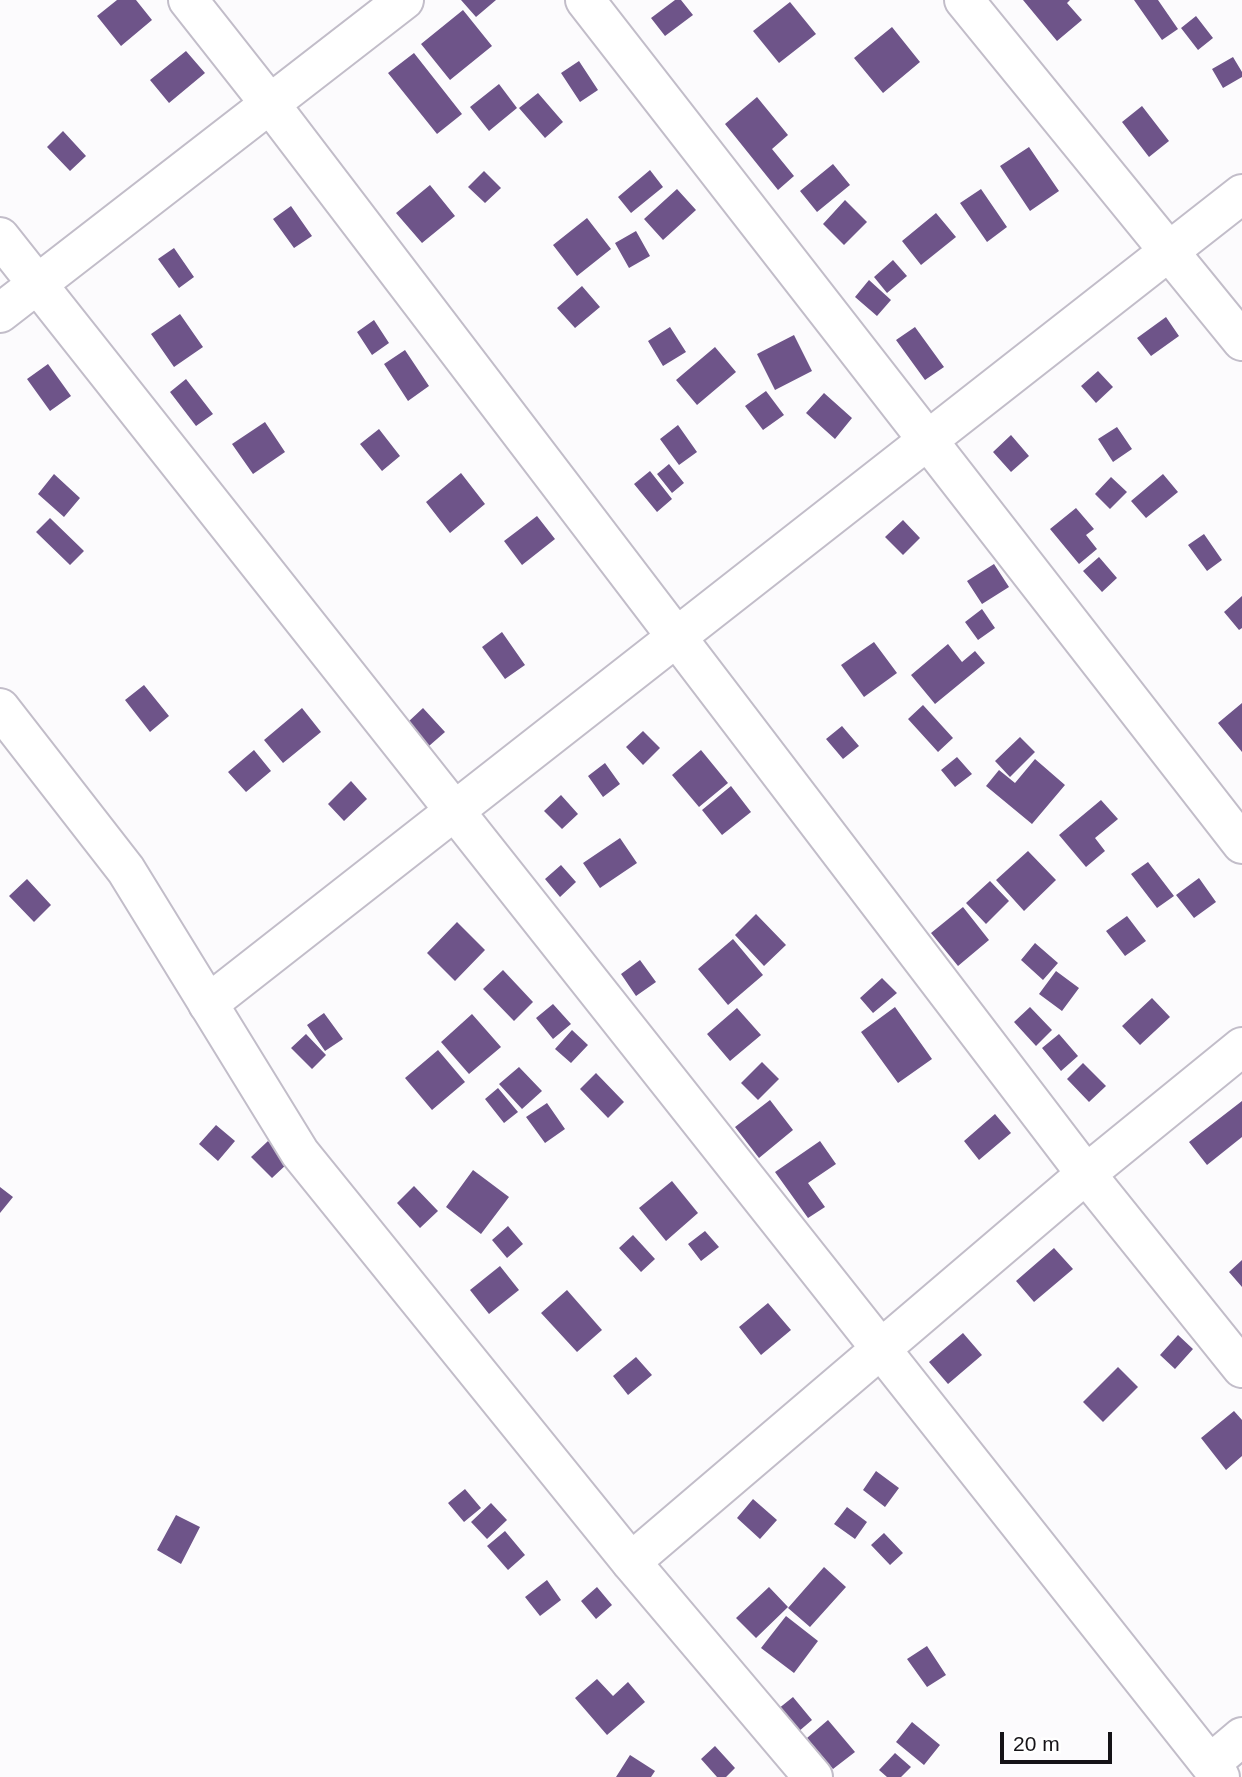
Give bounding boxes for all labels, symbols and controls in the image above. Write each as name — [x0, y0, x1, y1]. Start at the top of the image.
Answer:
scale bar — [1004, 1718, 1116, 1762]
text: 20 m — [1013, 1732, 1060, 1755]

